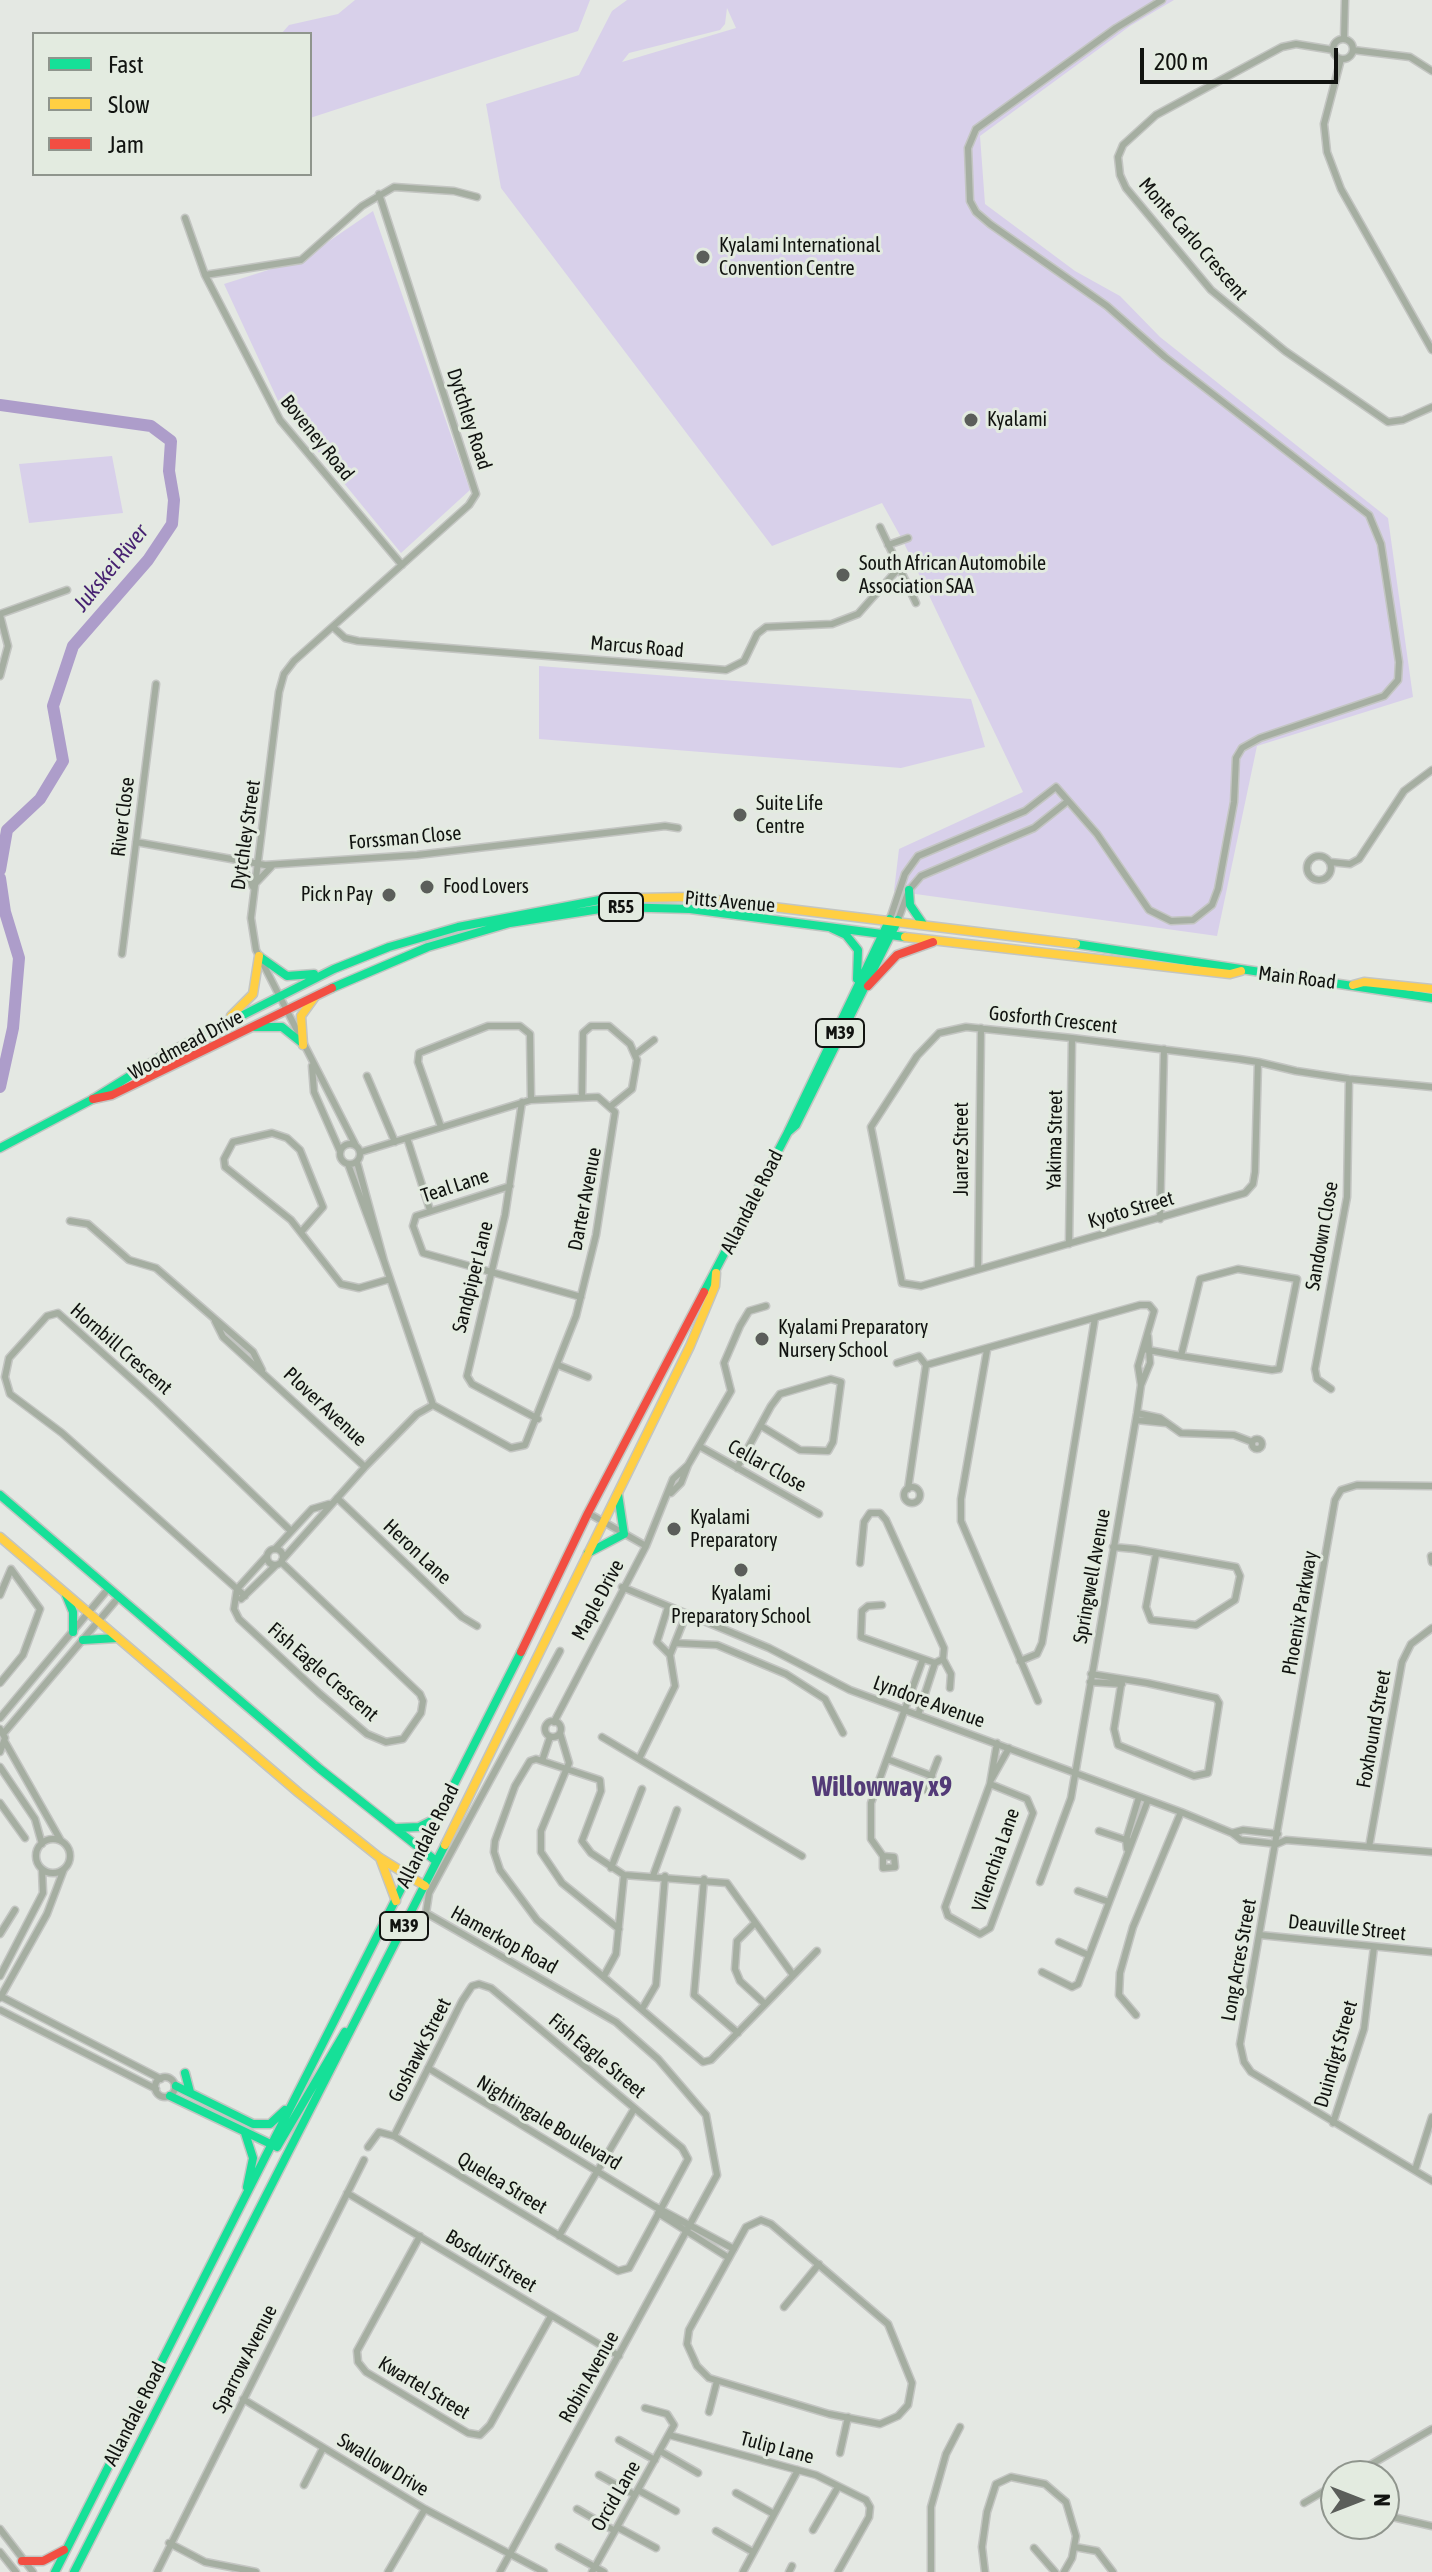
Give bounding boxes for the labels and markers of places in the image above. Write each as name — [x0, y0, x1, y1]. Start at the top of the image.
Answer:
place label: Kyalami International Convention Centre — [719, 234, 880, 281]
marker: Kyalami International Convention Centre — [694, 248, 712, 266]
place label: Kyalami — [987, 408, 1047, 432]
marker: Kyalami — [962, 411, 980, 429]
place label: South African Automobile Association SAA — [859, 552, 1046, 599]
marker: South African Automobile Association SAA — [834, 566, 852, 584]
place label: Suite Life Centre — [756, 792, 823, 839]
marker: Suite Life Centre — [731, 806, 749, 824]
place label: Food Lovers — [443, 875, 529, 899]
marker: Food Lovers — [418, 878, 436, 896]
place label: Pick n Pay — [301, 883, 373, 907]
marker: Pick n Pay — [380, 886, 398, 904]
place label: Kyalami Preparatory Nursery School — [778, 1316, 928, 1363]
marker: Kyalami Preparatory Nursery School — [753, 1330, 771, 1348]
place label: Kyalami Preparatory — [690, 1506, 777, 1553]
marker: Kyalami Preparatory — [665, 1520, 683, 1538]
marker: Kyalami Preparatory School — [732, 1561, 750, 1579]
place label: Kyalami Preparatory School — [671, 1582, 811, 1629]

